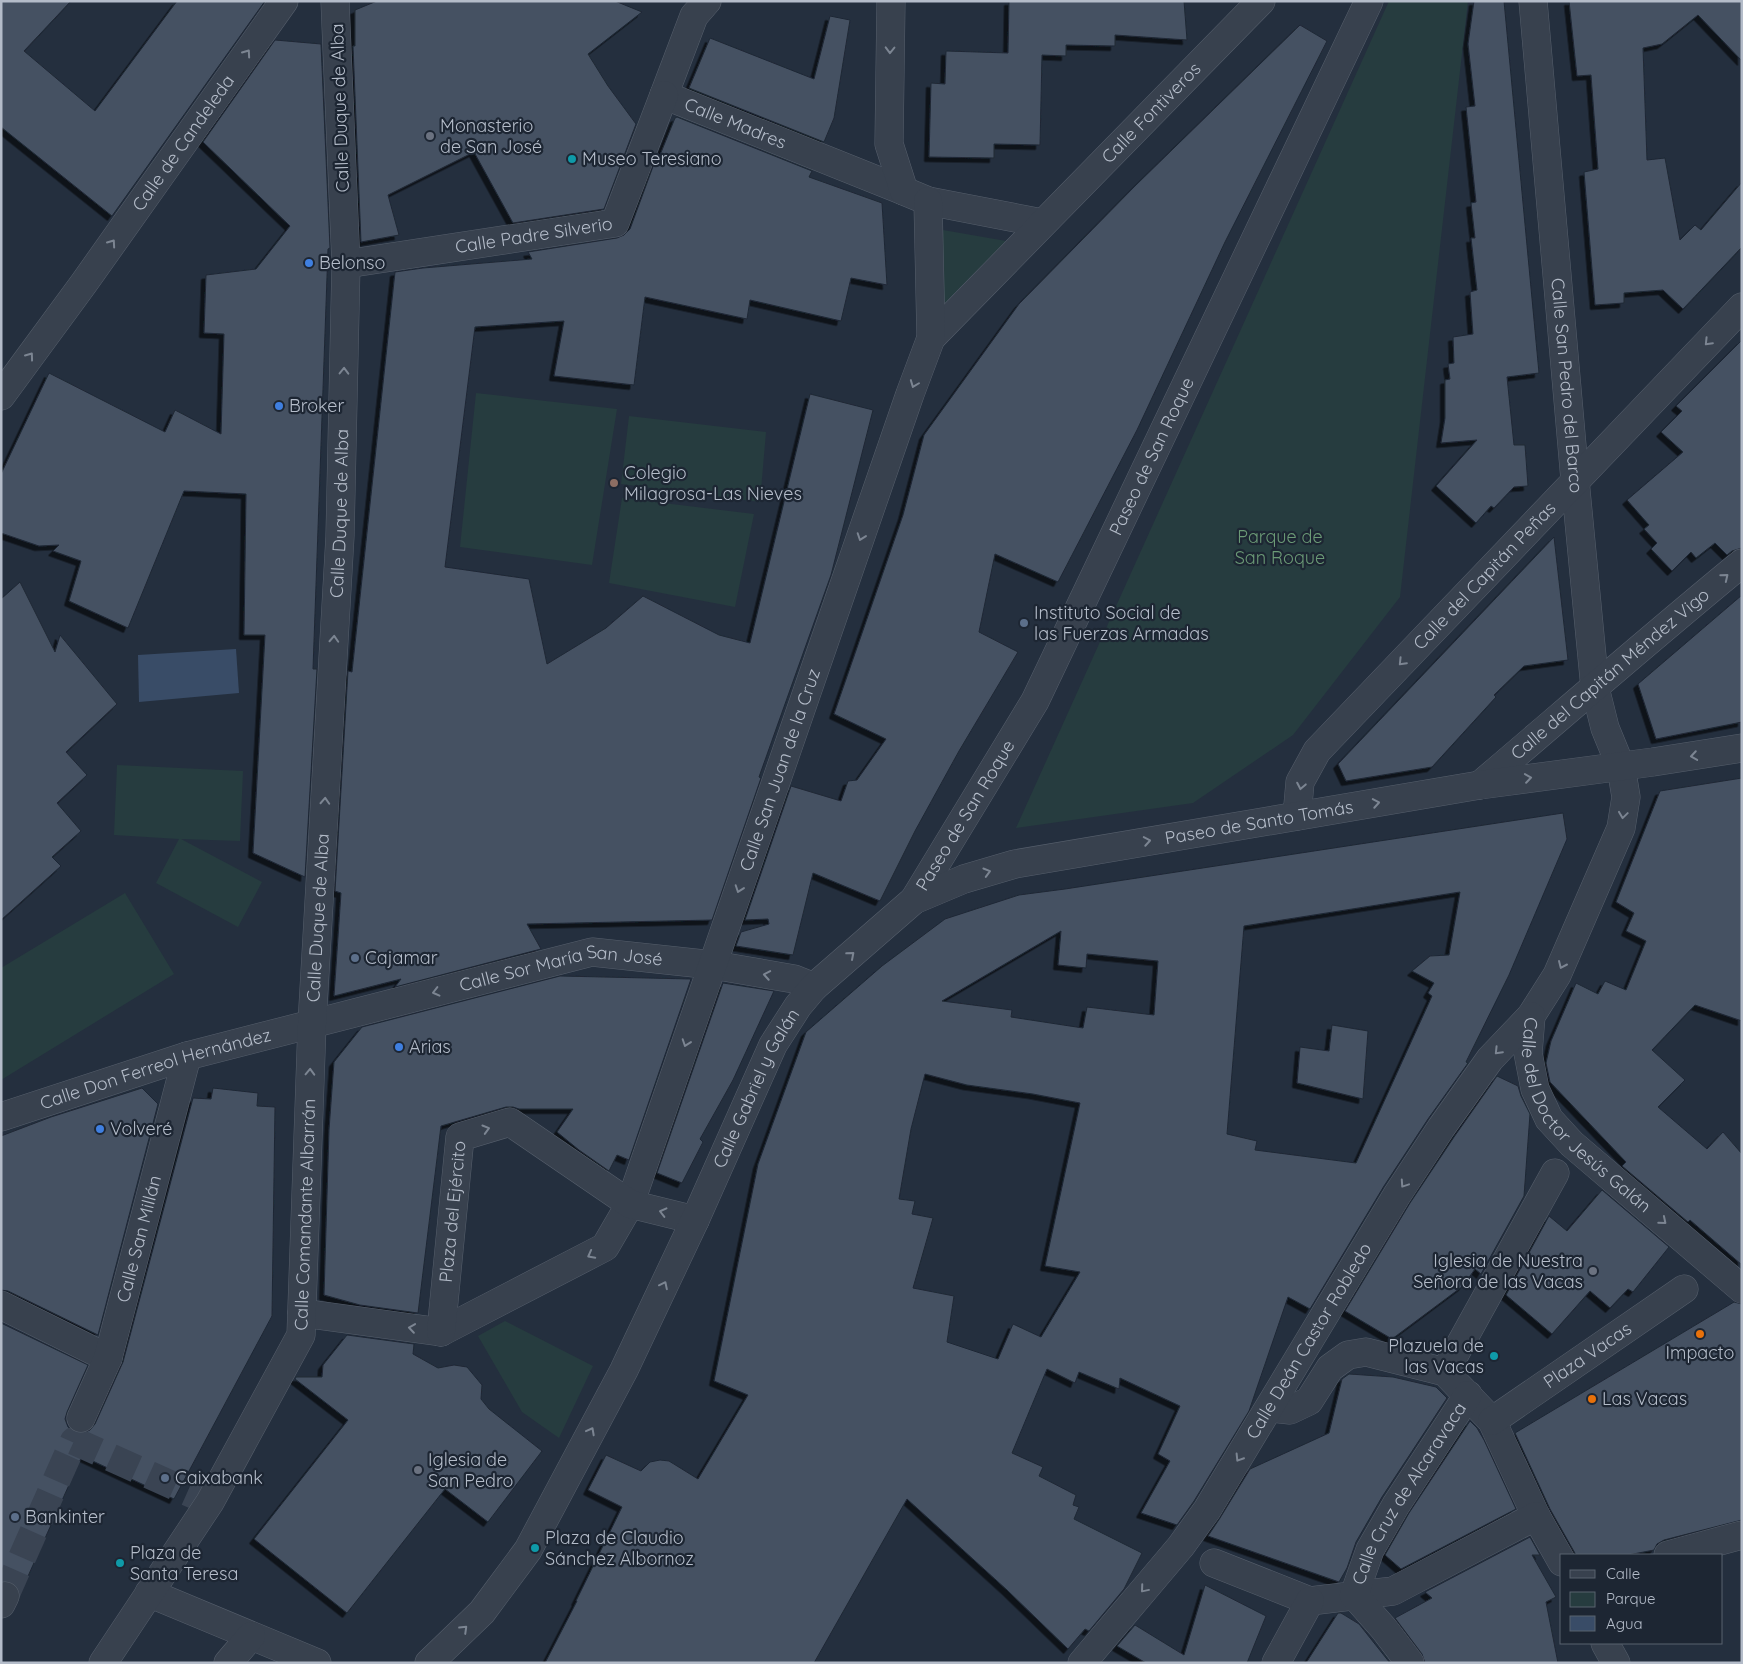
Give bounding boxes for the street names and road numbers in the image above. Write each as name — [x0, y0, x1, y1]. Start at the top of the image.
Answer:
street label: Calle Duque de Alba — [325, 23, 354, 193]
street label: Calle Fontiveros — [1096, 57, 1206, 168]
street label: Calle de Candeleda — [127, 70, 239, 215]
street label: Calle Madres — [681, 92, 790, 154]
street label: Calle Padre Silverio — [453, 212, 614, 258]
street label: Calle San Pedro del Barco — [1546, 277, 1588, 494]
street label: Paseo de San Roque — [1104, 373, 1199, 539]
street label: Calle Duque de Alba — [324, 429, 353, 599]
street label: Calle del Capitán Peñas — [1408, 497, 1561, 654]
street label: Calle del Capitán Méndez Vigo — [1506, 583, 1714, 765]
street label: Calle San Juan de la Cruz — [734, 666, 825, 874]
street label: Paseo de San Roque — [910, 735, 1020, 895]
street label: Paseo de Santo Tomás — [1163, 795, 1355, 849]
street label: Calle Duque de Alba — [301, 833, 334, 1003]
street label: Calle Sor María San José — [457, 939, 664, 997]
street label: Calle Gabriel y Galán — [708, 1004, 804, 1172]
street label: Calle del Doctor Jesús Galán — [1517, 1016, 1656, 1217]
street label: Calle Don Ferreol Hernández — [37, 1023, 273, 1114]
street label: Calle Comandante Albarrán — [289, 1098, 320, 1331]
street label: Plaza del Ejército — [434, 1140, 471, 1283]
street label: Calle San Millán — [111, 1173, 166, 1305]
street label: Calle Deán Castor Robledo — [1241, 1238, 1376, 1443]
street label: Plaza Vacas — [1539, 1317, 1636, 1393]
street label: Calle Cruz de Alcaravaca — [1347, 1398, 1471, 1588]

